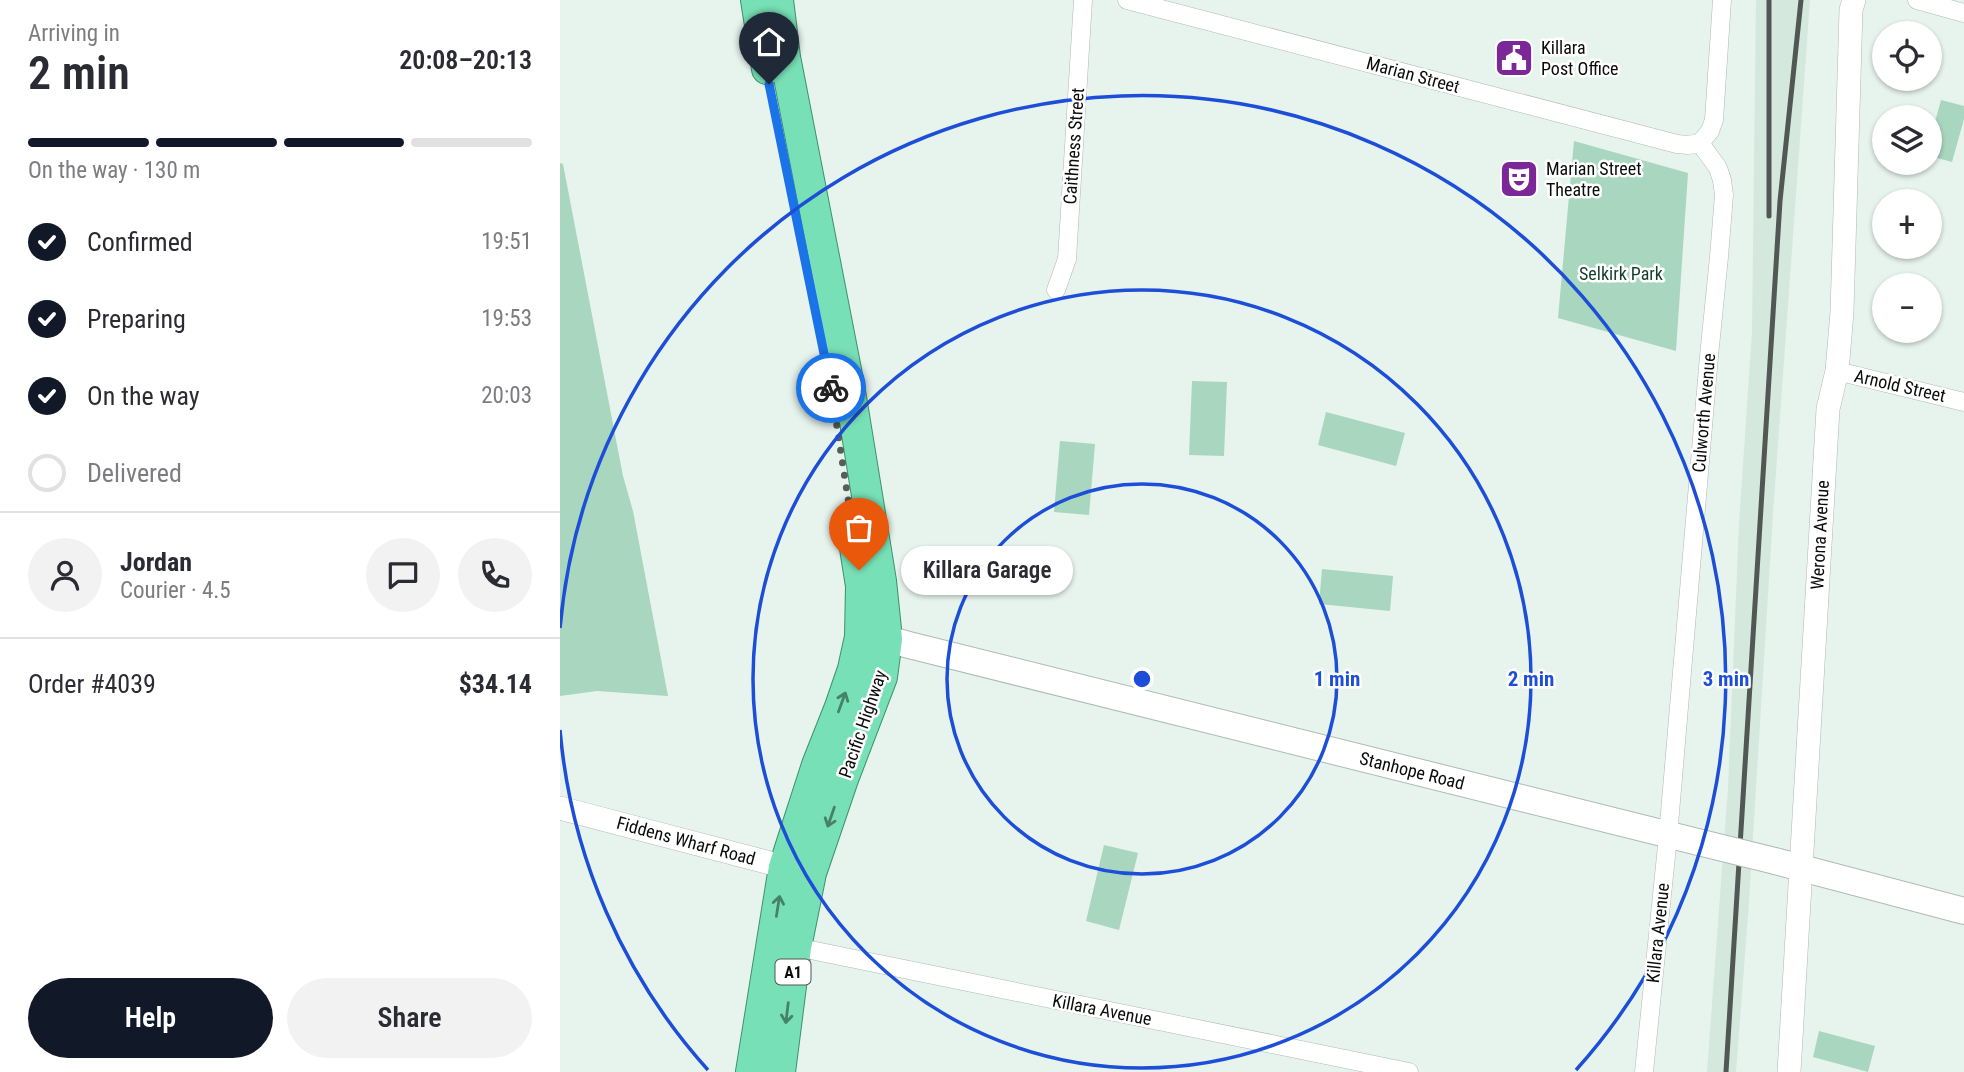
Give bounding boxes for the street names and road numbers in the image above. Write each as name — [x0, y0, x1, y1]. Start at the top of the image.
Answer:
street label: Marian Street — [1364, 52, 1462, 97]
street label: Caithness Street — [1059, 87, 1088, 205]
street label: Culworth Avenue — [1688, 352, 1719, 473]
street label: Arnold Street — [1852, 365, 1948, 406]
street label: Werona Avenue — [1806, 480, 1833, 590]
street label: Pacific Highway — [834, 667, 891, 781]
street label: Stanhope Road — [1358, 747, 1467, 794]
street label: Fiddens Wharf Road — [614, 812, 758, 869]
street label: Killara Avenue — [1642, 882, 1673, 984]
road number: A1 — [776, 960, 810, 984]
street label: Killara Avenue — [1051, 990, 1153, 1029]

